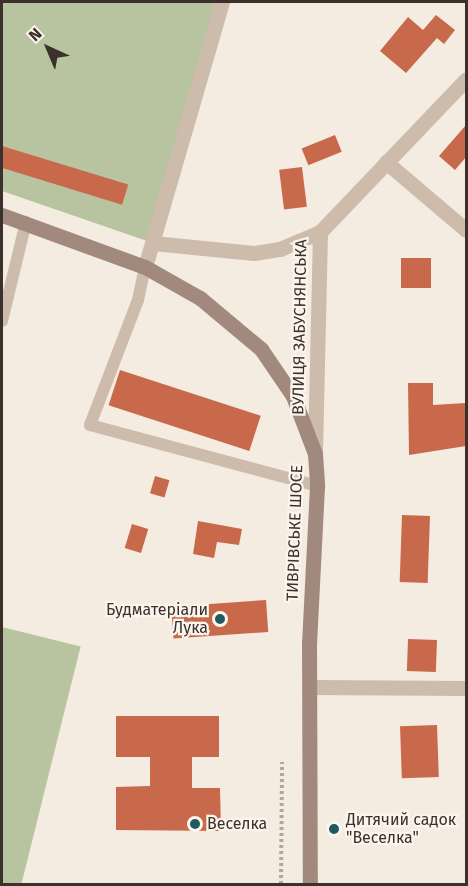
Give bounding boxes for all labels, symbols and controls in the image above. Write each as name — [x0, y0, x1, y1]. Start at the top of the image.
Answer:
north arrow — [18, 18, 78, 78]
text: N — [25, 24, 46, 45]
street label: ВУЛИЦЯ ЗАБУСНЯНСЬКА — [289, 239, 311, 415]
street label: ТИВРІВСЬКЕ ШОСЕ — [283, 464, 307, 602]
place label: Будматеріали Лука — [106, 600, 208, 638]
marker: Будматеріали Лука — [213, 612, 227, 626]
place label: Дитячий садок "Веселка" — [346, 810, 456, 848]
place label: Веселка — [207, 814, 267, 834]
marker: Веселка — [188, 817, 202, 831]
marker: Дитячий садок "Веселка" — [327, 822, 341, 836]

